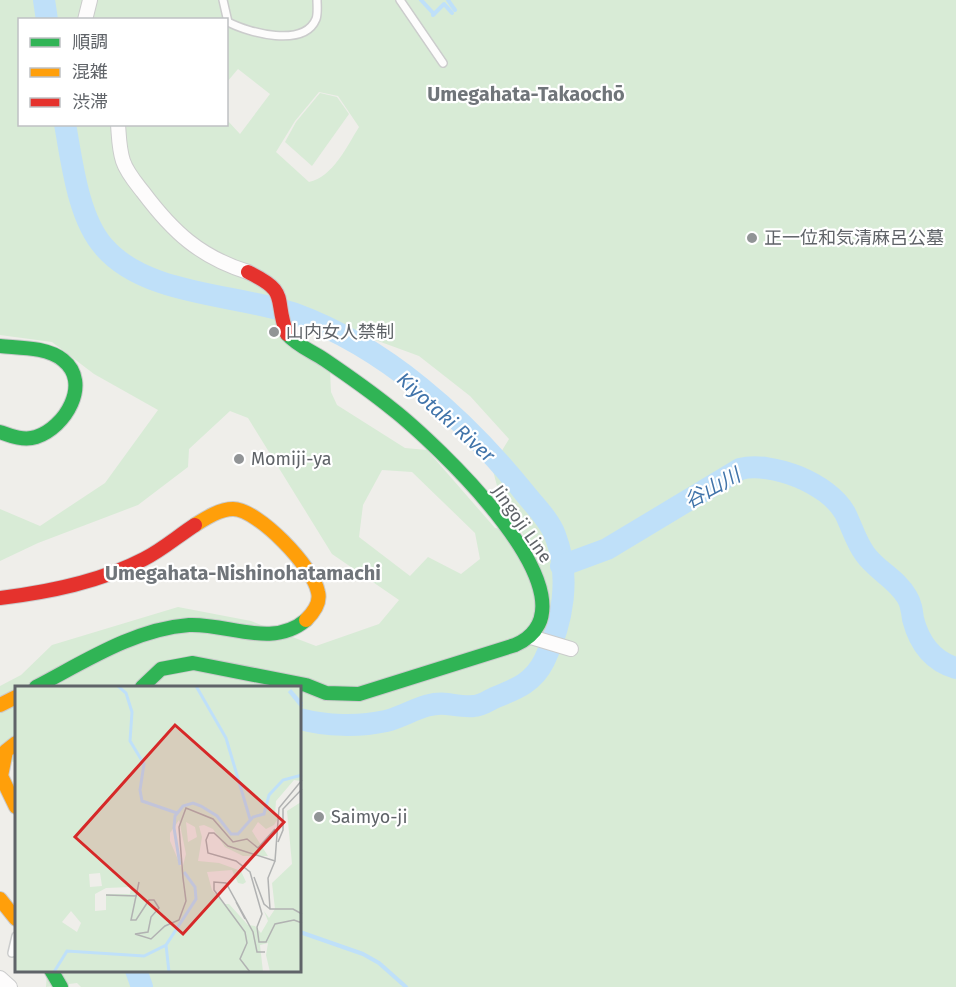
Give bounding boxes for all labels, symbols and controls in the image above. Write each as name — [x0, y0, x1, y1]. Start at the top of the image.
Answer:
legend — [18, 18, 228, 126]
text: 順調 — [72, 31, 108, 53]
text: 混雑 — [72, 61, 108, 83]
district label: Umegahata-Takaochō — [427, 82, 625, 106]
text: 渋滞 — [72, 91, 108, 113]
place label: 正一位和気清麻呂公墓 — [764, 227, 944, 249]
marker: 正一位和気清麻呂公墓 — [745, 231, 759, 245]
place label: 山内女人禁制 — [286, 321, 394, 343]
marker: 山内女人禁制 — [267, 325, 281, 339]
water label: Kiyotaki River — [392, 367, 501, 468]
place label: Momiji-ya — [251, 448, 332, 470]
marker: Momiji-ya — [232, 452, 246, 466]
water label: 谷山川 — [680, 462, 746, 513]
street label: Jingoji Line — [487, 481, 557, 567]
district label: Umegahata-Nishinohatamachi — [105, 561, 381, 585]
inset map — [15, 686, 302, 972]
place label: Saimyo-ji — [331, 806, 407, 828]
marker: Saimyo-ji — [312, 810, 326, 824]

